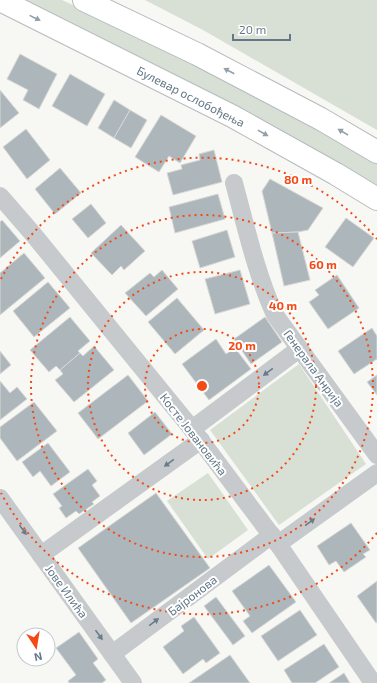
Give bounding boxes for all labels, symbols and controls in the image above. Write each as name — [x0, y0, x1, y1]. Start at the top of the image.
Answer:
one-way arrow — [29, 15, 41, 21]
scale bar — [233, 16, 290, 42]
text: 20 m — [239, 22, 266, 36]
street label: Булевар ослобођења — [134, 63, 247, 130]
one-way arrow — [223, 68, 235, 74]
one-way arrow — [337, 129, 349, 136]
one-way arrow — [257, 130, 269, 137]
text: 80 m — [284, 172, 312, 186]
text: 60 m — [309, 257, 337, 271]
text: 40 m — [269, 298, 297, 312]
street label: Генерала Анрија — [280, 327, 347, 410]
text: 20 m — [228, 338, 256, 352]
one-way arrow — [262, 368, 273, 376]
centre of rings — [195, 379, 209, 393]
street label: Косте Јовановића — [158, 390, 230, 478]
one-way arrow — [164, 459, 174, 467]
one-way arrow — [305, 518, 315, 526]
one-way arrow — [19, 524, 27, 535]
street label: Јове Илића — [43, 562, 91, 620]
street label: Бајронова — [165, 572, 220, 619]
one-way arrow — [149, 618, 160, 626]
north arrow — [16, 627, 56, 667]
one-way arrow — [95, 630, 103, 641]
text: N — [33, 650, 43, 664]

